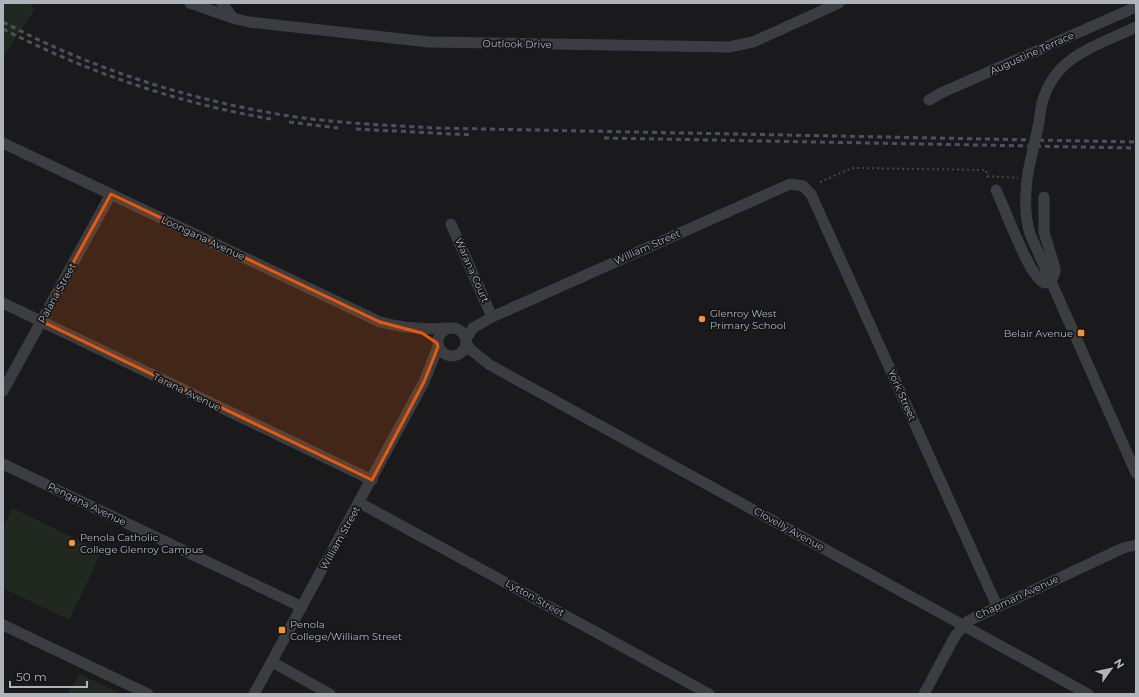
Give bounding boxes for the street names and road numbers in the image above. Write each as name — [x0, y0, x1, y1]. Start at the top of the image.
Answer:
street label: Augustine Terrace — [988, 29, 1076, 77]
street label: Outlook Drive — [482, 37, 552, 51]
street label: Loongana Avenue — [159, 213, 247, 263]
street label: William Street — [612, 227, 682, 267]
street label: Warana Court — [452, 236, 492, 304]
street label: Palana Street — [35, 261, 79, 325]
street label: York Street — [885, 367, 919, 423]
street label: Tarana Avenue — [151, 370, 223, 414]
street label: Pengana Avenue — [46, 479, 128, 529]
street label: William Street — [317, 504, 363, 572]
street label: Clovelly Avenue — [752, 504, 826, 554]
street label: Chapman Avenue — [973, 572, 1061, 622]
street label: Lytton Street — [503, 577, 567, 619]

